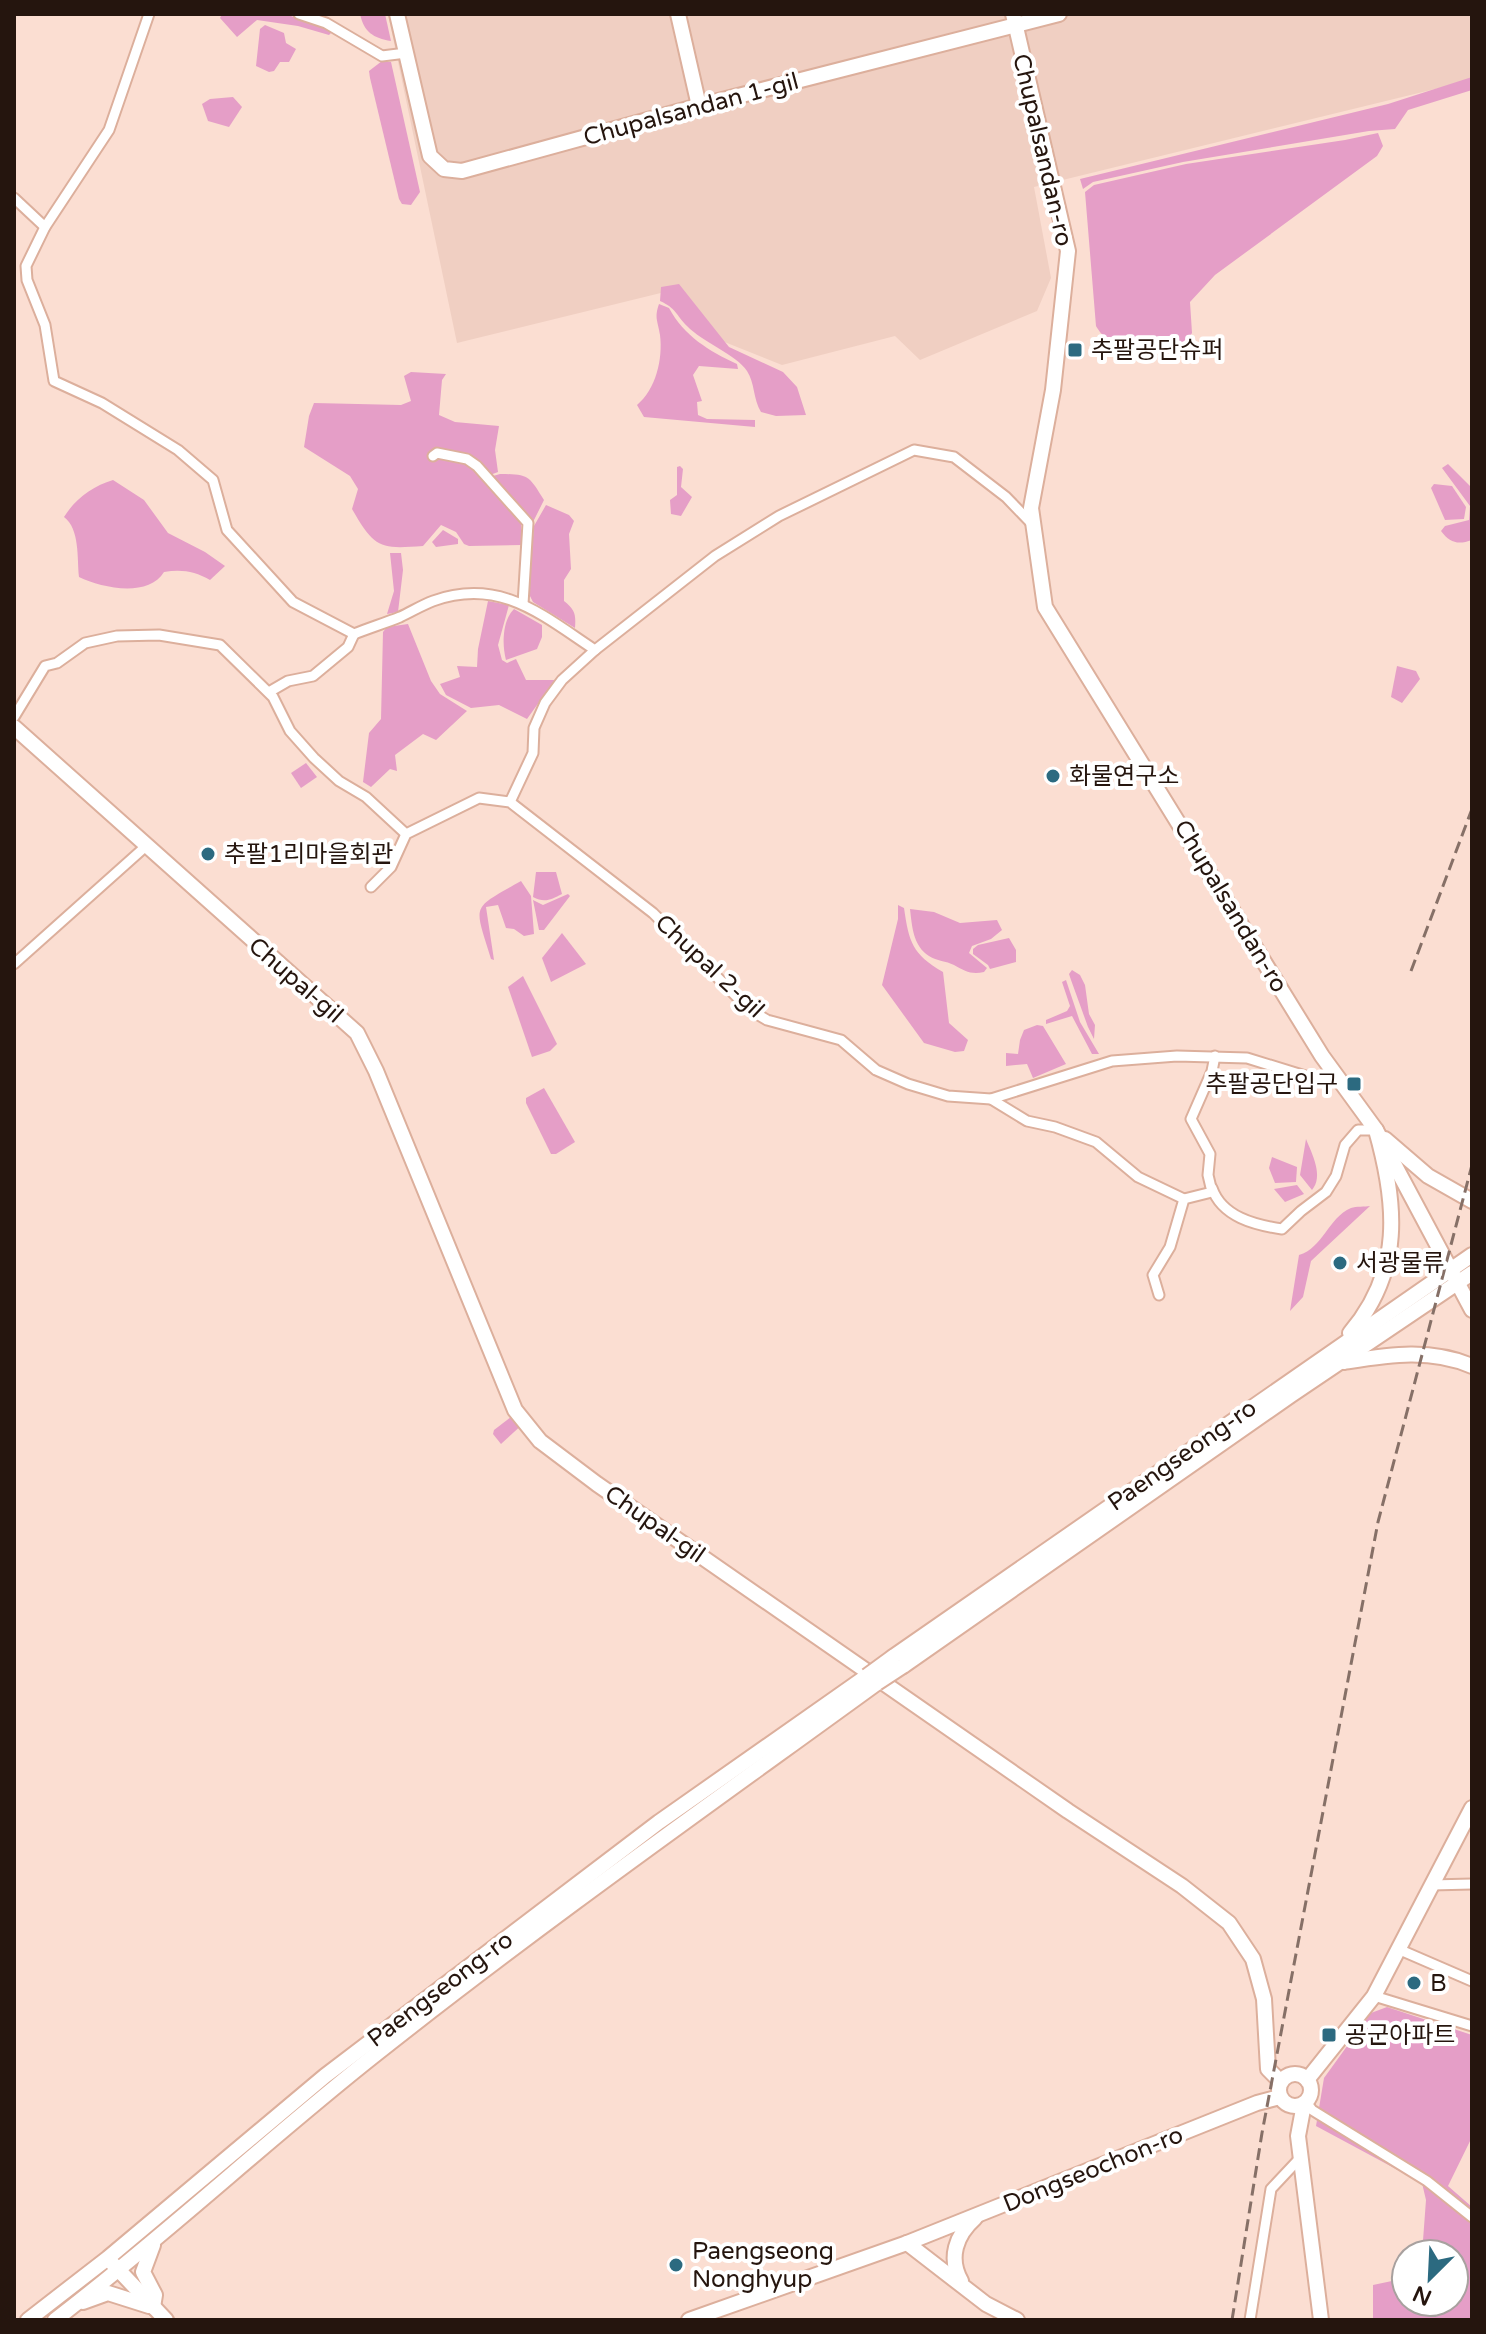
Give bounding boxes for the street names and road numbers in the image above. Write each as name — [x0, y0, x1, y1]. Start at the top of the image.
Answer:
street label: Chupalsandan-ro — [1006, 51, 1079, 249]
street label: Chupalsandan 1-gil — [580, 67, 802, 152]
street label: Chupalsandan-ro — [1168, 815, 1294, 998]
street label: Chupal 2-gil — [649, 908, 770, 1024]
street label: Chupal-gil — [242, 931, 349, 1029]
street label: Paengseong-ro — [1102, 1393, 1262, 1517]
street label: Chupal-gil — [599, 1479, 710, 1570]
street label: Paengseong-ro — [362, 1925, 519, 2054]
street label: Dongseochon-ro — [999, 2120, 1187, 2219]

